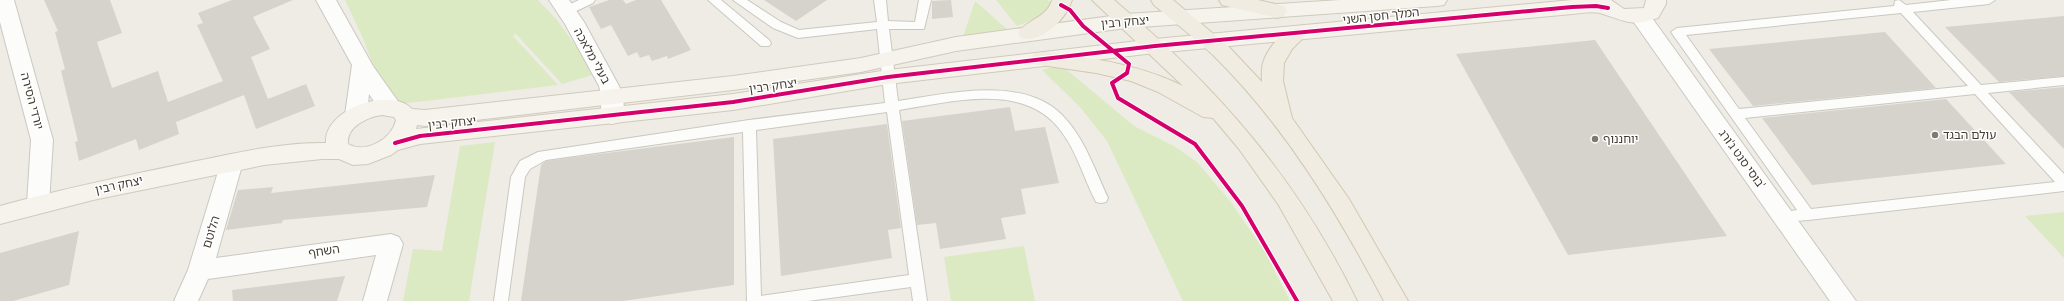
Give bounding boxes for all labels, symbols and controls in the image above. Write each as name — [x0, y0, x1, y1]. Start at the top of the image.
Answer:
street label: המלך חסן השני — [1342, 5, 1420, 27]
street label: יצחק רבין — [1100, 13, 1150, 31]
street label: בעלי מלאכה — [571, 26, 613, 87]
street label: יורדי הסירה — [18, 71, 46, 131]
street label: יצחק רבין — [748, 76, 798, 96]
street label: יצחק רבין — [427, 113, 477, 133]
street label: בוסי סנט ג'ורג' — [1716, 127, 1768, 191]
place label: עולם הבגד — [1943, 128, 1996, 142]
marker: עולם הבגד — [1930, 130, 1940, 140]
place label: יוחננוף — [1603, 132, 1638, 146]
marker: יוחננוף — [1590, 134, 1600, 144]
street label: יצחק רבין — [94, 173, 144, 197]
street label: הלוטם — [199, 214, 223, 250]
street label: השחף — [307, 242, 341, 260]

